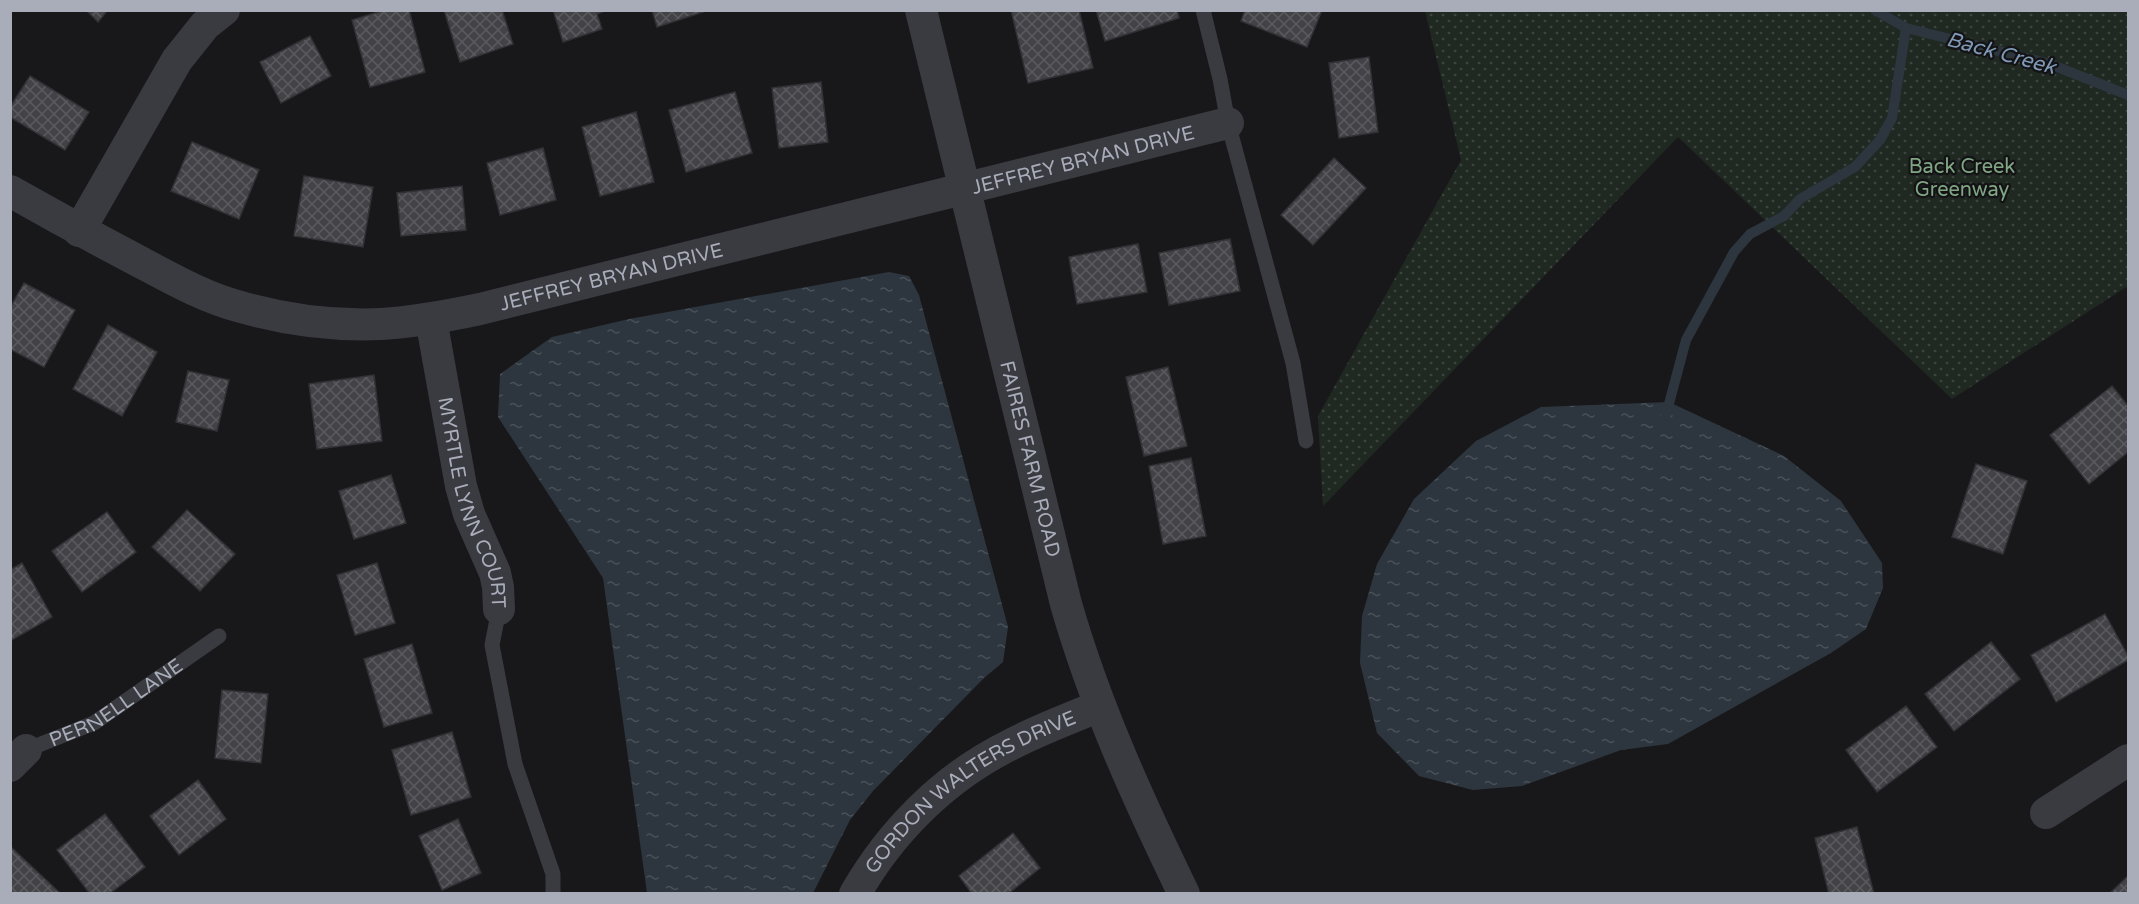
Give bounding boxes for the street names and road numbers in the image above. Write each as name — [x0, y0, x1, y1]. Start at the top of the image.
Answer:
street label: JEFFREY BRYAN DRIVE — [969, 121, 1197, 200]
street label: JEFFREY BRYAN DRIVE — [497, 238, 725, 317]
street label: FAIRES FARM ROAD — [994, 358, 1065, 560]
street label: MYRTLE LYNN COURT — [432, 395, 510, 609]
street label: PERNELL LANE — [46, 654, 188, 753]
street label: GORDON WALTERS DRIVE — [860, 706, 1080, 878]

